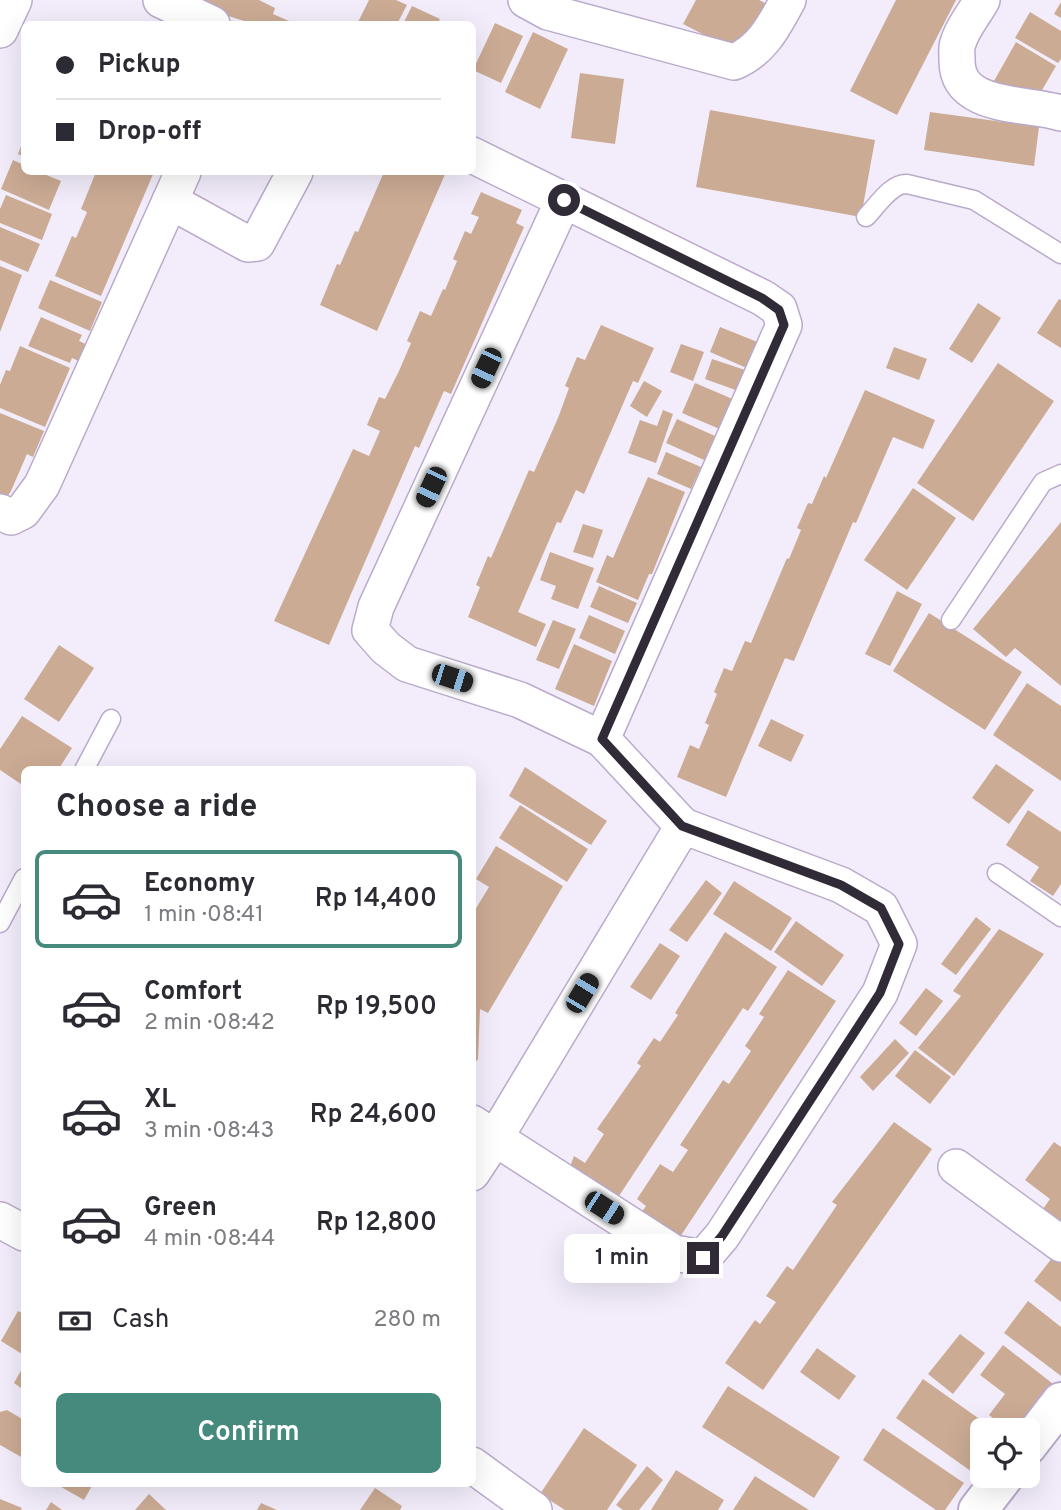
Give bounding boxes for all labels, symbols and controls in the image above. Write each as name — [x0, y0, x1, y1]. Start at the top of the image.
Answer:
text: Pickup — [98, 49, 181, 82]
text: Drop-off — [98, 116, 201, 149]
route start — [548, 184, 580, 216]
car — [468, 345, 505, 391]
car — [413, 464, 450, 510]
car — [429, 662, 476, 694]
text: Choose a ride — [56, 788, 257, 828]
icon: car — [60, 868, 123, 931]
text: Economy — [144, 868, 255, 901]
text: Rp 14,400 — [315, 883, 437, 916]
text: 1 min · 08:41 — [144, 901, 264, 930]
car — [563, 970, 602, 1016]
icon: car — [60, 976, 123, 1039]
text: Comfort — [144, 976, 242, 1009]
text: Rp 19,500 — [316, 991, 437, 1024]
text: 2 min · 08:42 — [144, 1009, 275, 1038]
icon: car — [60, 1084, 123, 1147]
text: XL — [144, 1084, 176, 1117]
text: Rp 24,600 — [310, 1099, 437, 1132]
text: 3 min · 08:43 — [144, 1117, 274, 1146]
car — [581, 1188, 628, 1228]
icon: car — [60, 1192, 123, 1255]
text: Green — [144, 1192, 217, 1225]
text: Rp 12,800 — [316, 1207, 437, 1240]
text: 4 min · 08:44 — [144, 1225, 275, 1254]
callout: 1 min — [563, 1234, 678, 1282]
route end — [687, 1242, 719, 1274]
text: 1 min — [595, 1244, 649, 1273]
icon: cash — [56, 1302, 94, 1340]
text: Cash — [112, 1304, 169, 1337]
text: 280 m — [373, 1306, 441, 1335]
button: Confirm — [56, 1393, 441, 1473]
map controls — [970, 1418, 1040, 1488]
button: locate — [970, 1418, 1040, 1488]

